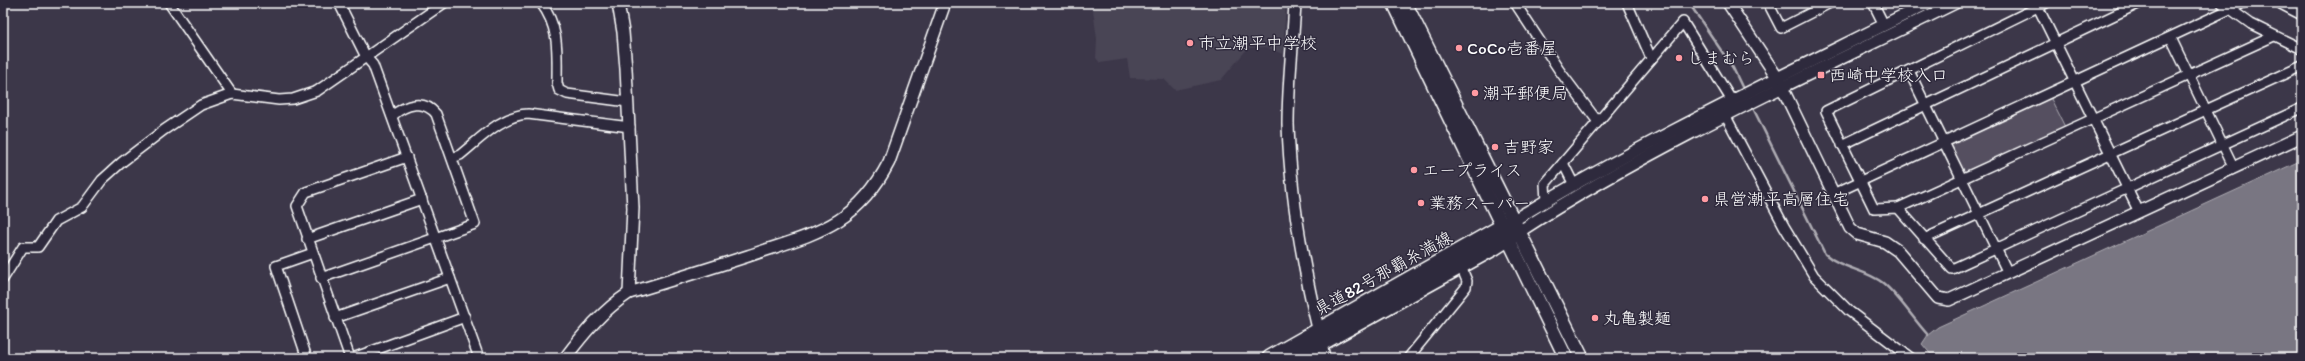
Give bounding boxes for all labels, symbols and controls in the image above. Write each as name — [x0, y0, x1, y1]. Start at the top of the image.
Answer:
place label: 市立潮平中学校 — [1198, 33, 1317, 53]
marker: 市立潮平中学校 — [1185, 38, 1195, 48]
place label: CoCo壱番屋 — [1467, 38, 1557, 58]
marker: CoCo壱番屋 — [1454, 43, 1464, 53]
place label: しまむら — [1687, 48, 1755, 68]
marker: しまむら — [1674, 53, 1684, 63]
place label: 西崎中学校入口 — [1829, 65, 1948, 85]
marker: 西崎中学校入口 — [1816, 70, 1826, 80]
place label: 潮平郵便局 — [1483, 83, 1568, 103]
marker: 潮平郵便局 — [1470, 88, 1480, 98]
place label: 吉野家 — [1503, 137, 1554, 157]
marker: 吉野家 — [1490, 142, 1500, 152]
place label: エープライス — [1422, 160, 1522, 180]
marker: エープライス — [1409, 165, 1419, 175]
place label: 県営潮平高層住宅 — [1713, 189, 1849, 209]
place label: 業務スーパー — [1429, 193, 1530, 213]
marker: 県営潮平高層住宅 — [1700, 194, 1710, 204]
marker: 業務スーパー — [1416, 198, 1426, 208]
street label: 県道82号那覇糸満線 — [1311, 227, 1455, 319]
place label: 丸亀製麺 — [1603, 308, 1671, 328]
marker: 丸亀製麺 — [1590, 313, 1600, 323]

